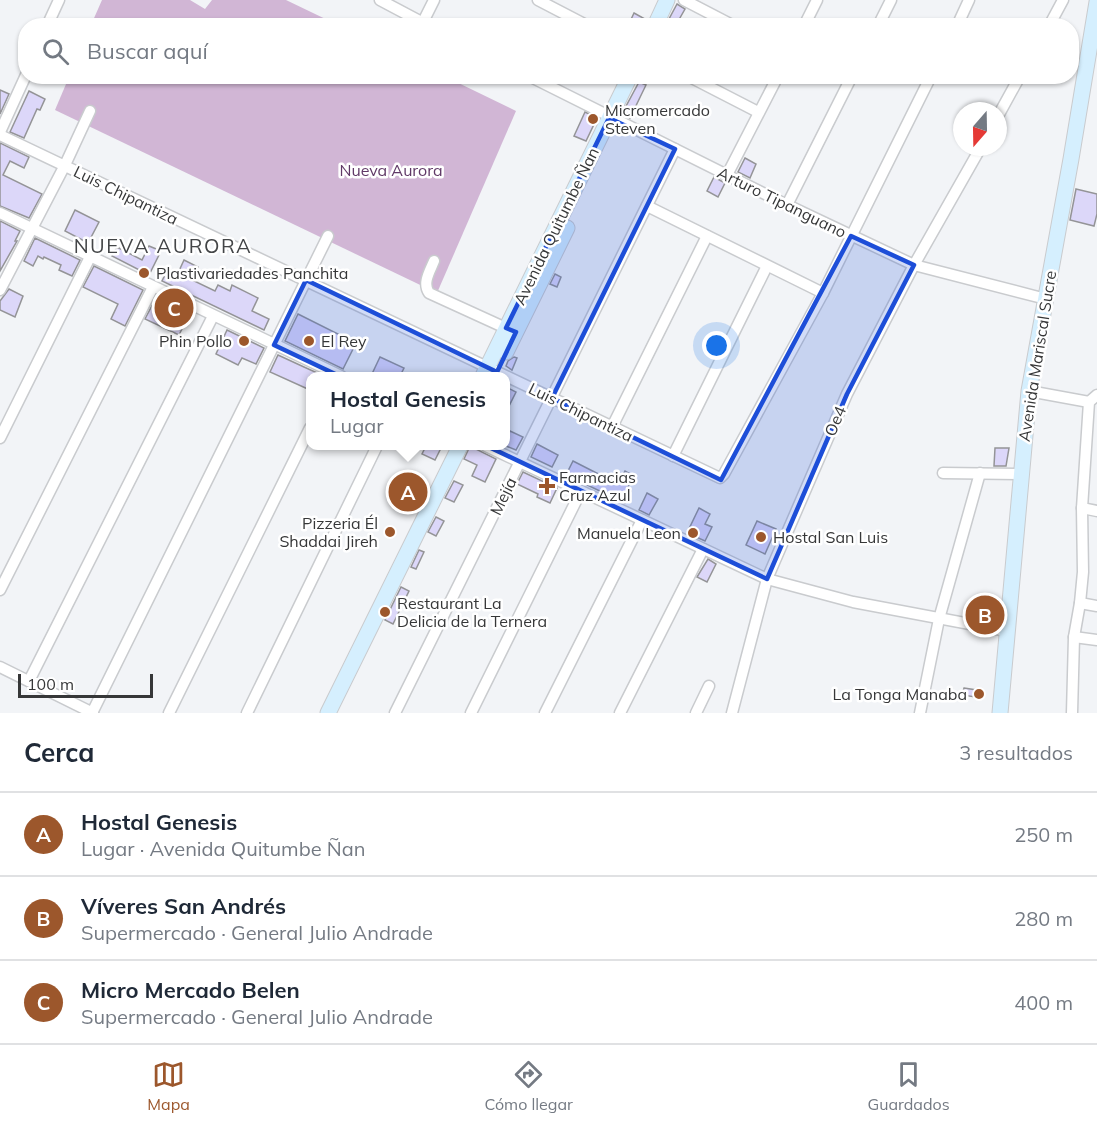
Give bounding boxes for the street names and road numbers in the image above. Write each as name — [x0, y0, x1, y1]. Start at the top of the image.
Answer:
street label: Avenida Quitumbe Ñan — [509, 144, 603, 308]
street label: Luis Chipantiza — [71, 161, 181, 229]
street label: Arturo Tipanguano — [714, 162, 850, 242]
street label: Avenida Mariscal Sucre — [1014, 269, 1060, 443]
street label: Luis Chipantiza — [526, 378, 636, 446]
street label: Oe4 — [820, 403, 850, 439]
street label: Mejía — [485, 474, 521, 518]

